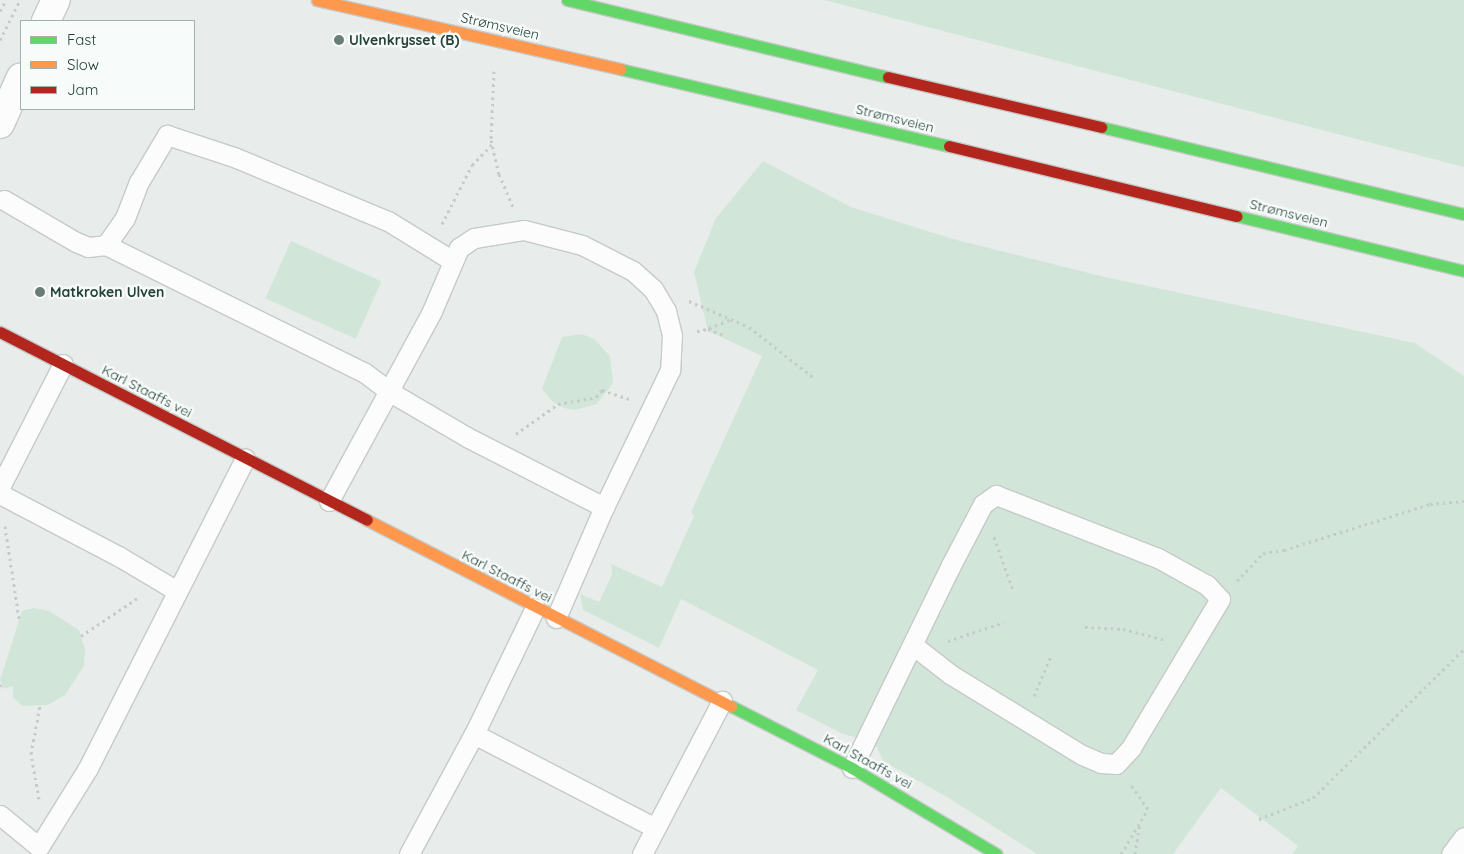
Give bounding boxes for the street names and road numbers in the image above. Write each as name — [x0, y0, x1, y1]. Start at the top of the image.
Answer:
street label: Strømsveien — [459, 9, 541, 43]
street label: Strømsveien — [854, 100, 936, 136]
street label: Strømsveien — [1248, 195, 1330, 231]
street label: Karl Staaffs vei — [99, 361, 195, 421]
street label: Karl Staaffs vei — [459, 546, 555, 606]
street label: Karl Staaffs vei — [821, 730, 915, 792]

